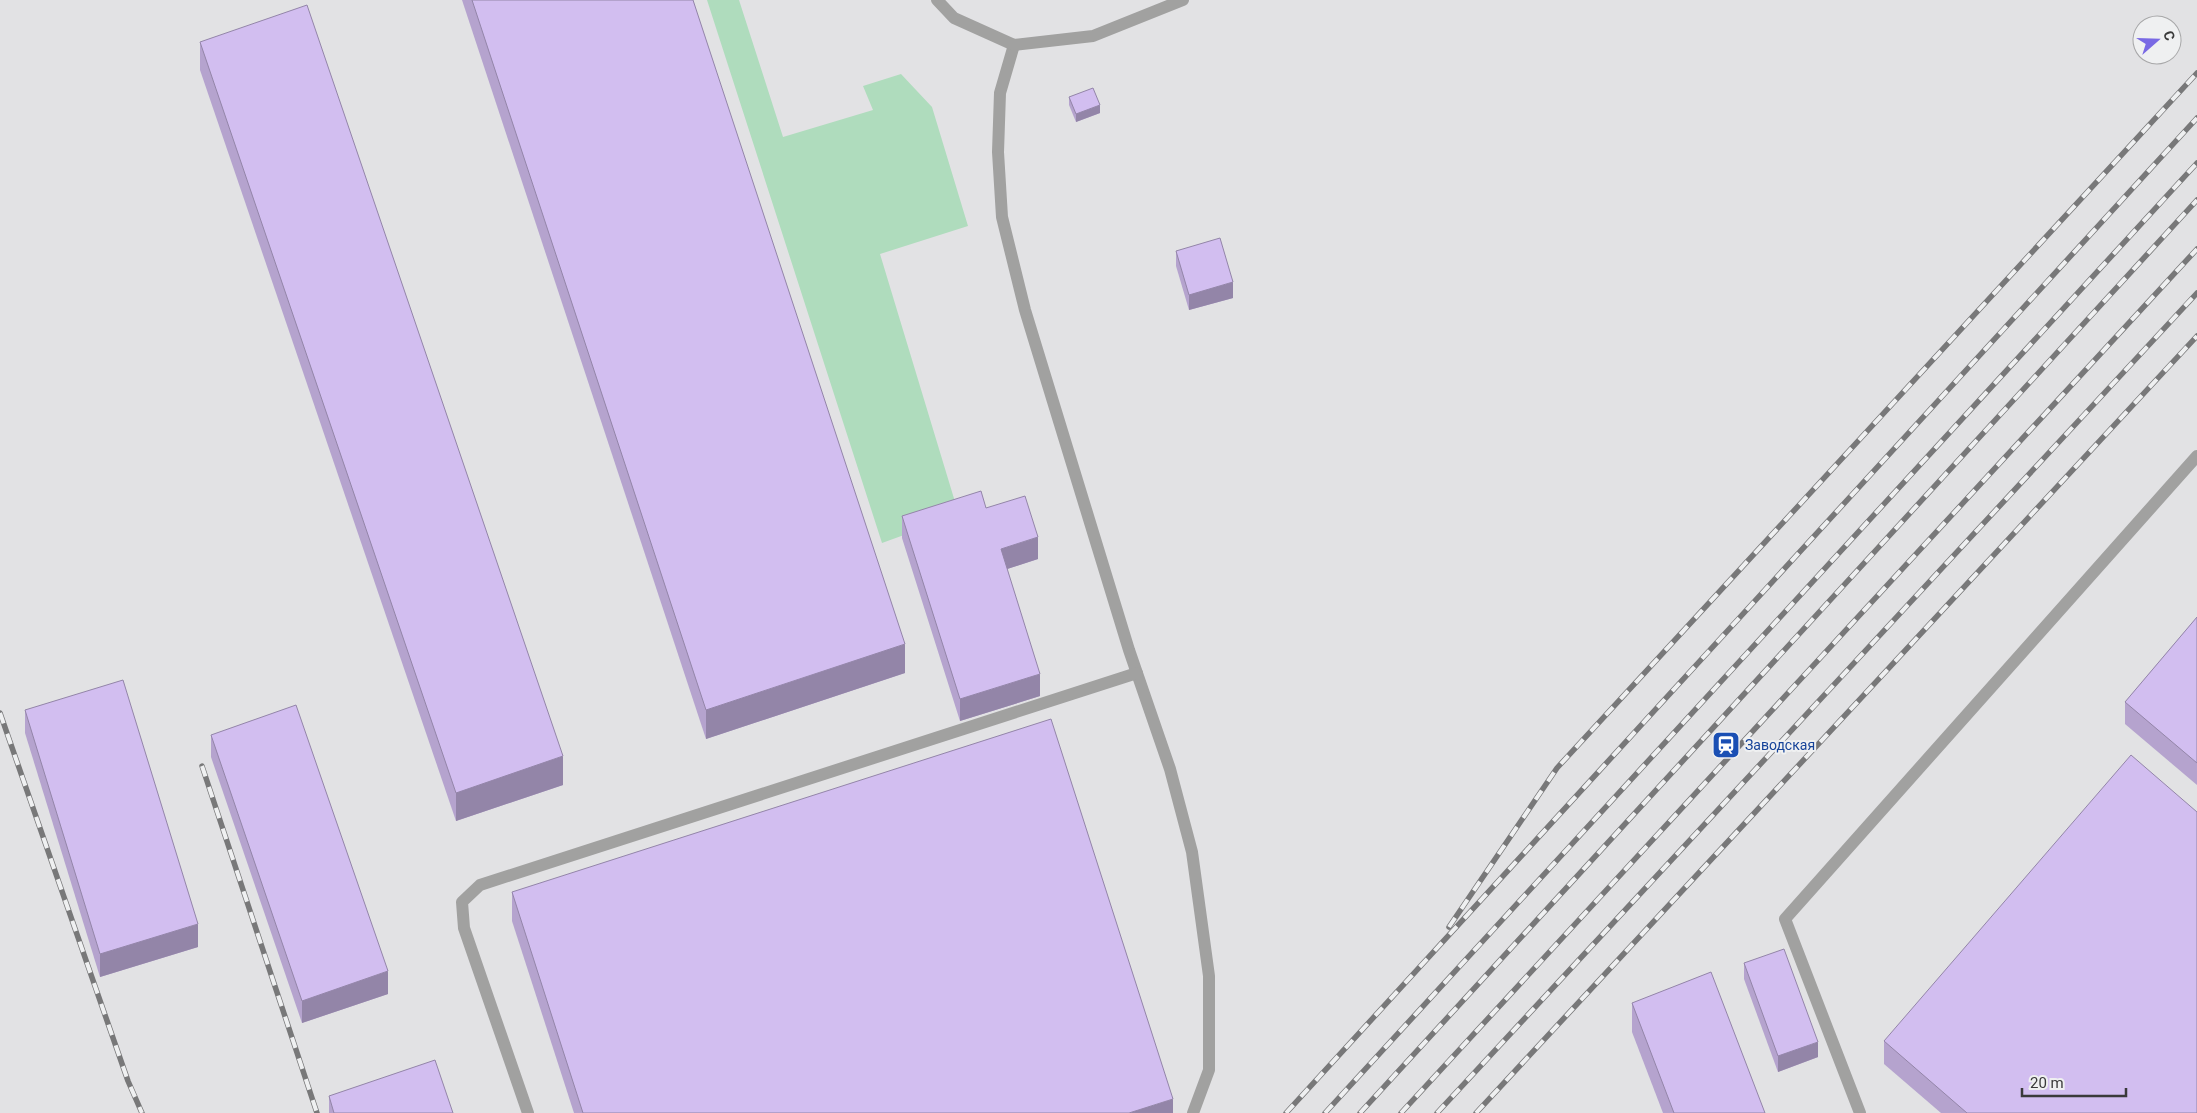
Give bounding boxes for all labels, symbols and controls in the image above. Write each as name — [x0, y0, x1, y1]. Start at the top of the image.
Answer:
north arrow — [2132, 15, 2182, 65]
text: С — [2160, 29, 2178, 43]
station icon: Заводская — [1711, 730, 1741, 760]
place label: Заводская — [1745, 737, 1815, 753]
scale bar — [2022, 1066, 2126, 1098]
text: 20 m — [2030, 1074, 2064, 1092]

